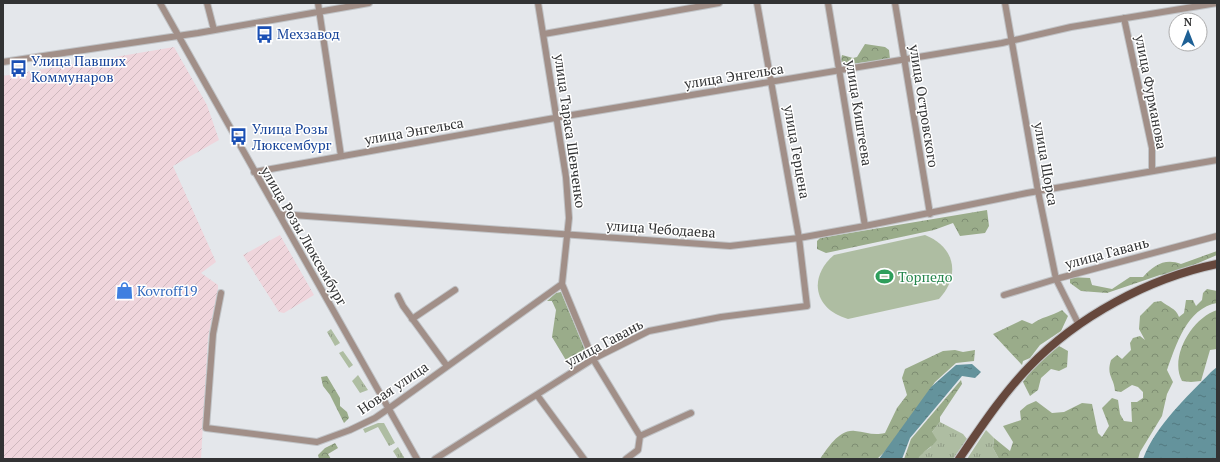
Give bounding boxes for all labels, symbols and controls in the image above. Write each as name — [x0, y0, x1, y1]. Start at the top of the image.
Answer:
north arrow — [1168, 12, 1208, 52]
text: N — [1184, 15, 1193, 29]
bus stop icon: Мехзавод — [254, 24, 274, 44]
place label: Мехзавод — [277, 24, 340, 43]
street label: улица Фурманова — [1131, 32, 1172, 151]
street label: улица Островского — [905, 42, 944, 169]
place label: Улица Павших Коммунаров — [31, 51, 127, 86]
street label: улица Тараса Шевченко — [550, 52, 591, 209]
street label: улица Энгельса — [682, 58, 785, 93]
street label: улица Киштеева — [842, 58, 877, 167]
bus stop icon: Улица Павших Коммунаров — [8, 59, 28, 79]
street label: улица Герцена — [780, 103, 815, 200]
street label: улица Энгельса — [362, 112, 465, 149]
place label: Улица Розы Люксембург — [251, 119, 332, 154]
street label: улица Щорса — [1030, 120, 1063, 207]
bus stop icon: Улица Розы Люксембург — [229, 127, 249, 147]
street label: улица Розы Люксембург — [256, 162, 352, 309]
street label: улица Чебодаева — [605, 215, 716, 242]
street label: улица Гавань — [1062, 232, 1151, 273]
sports icon: Торпедо — [875, 267, 895, 287]
place label: Торпедо — [898, 267, 953, 286]
shop icon: Kovroff19 — [114, 281, 134, 301]
place label: Kovroff19 — [137, 281, 198, 300]
street label: улица Гавань — [560, 314, 646, 372]
street label: Новая улица — [353, 357, 432, 418]

